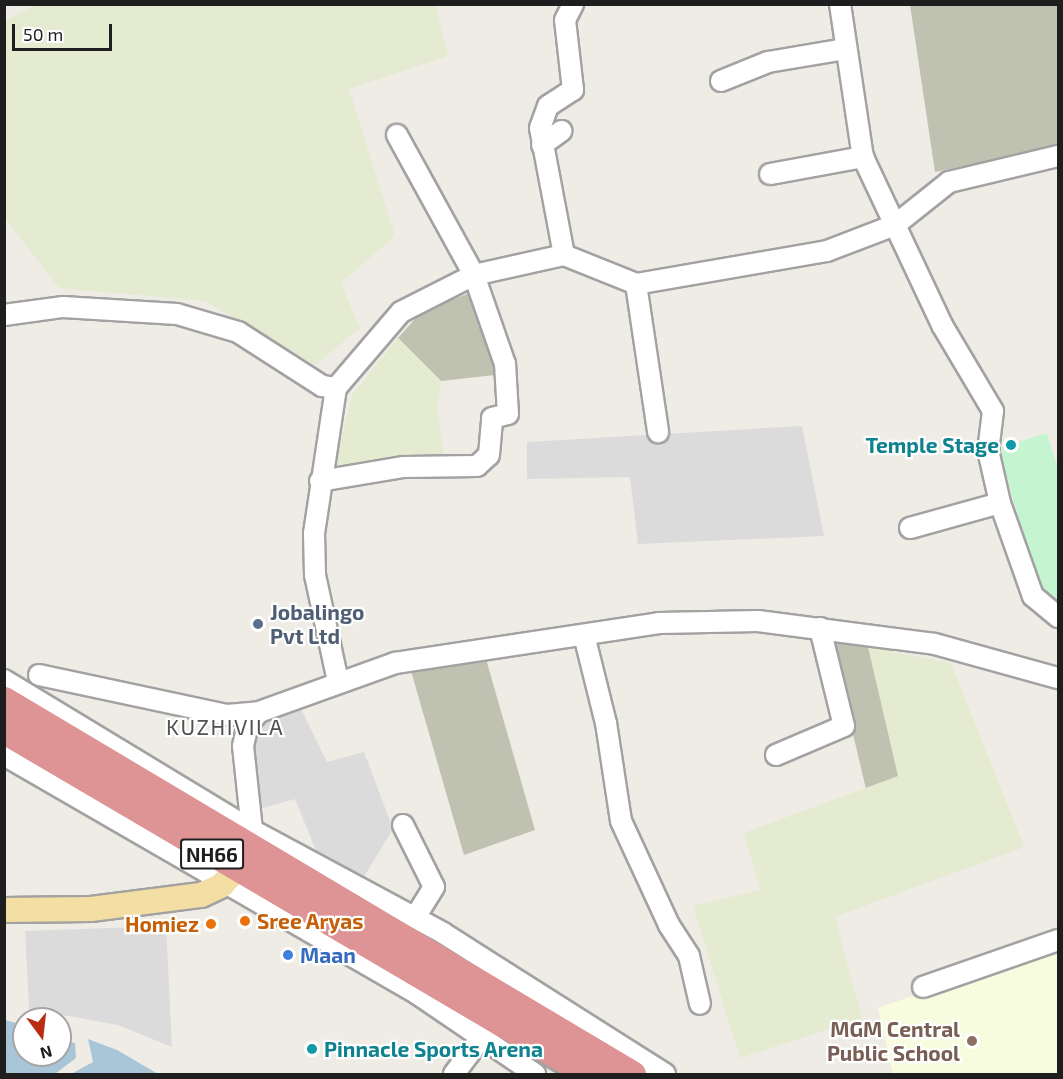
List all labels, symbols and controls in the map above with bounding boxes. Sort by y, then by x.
scale bar [15,12,116,50]
text: 50 m [23,23,63,45]
place label: Temple Stage [865,432,999,458]
marker: Temple Stage [1004,438,1018,452]
place label: Jobalingo Pvt Ltd [270,599,364,649]
marker: Jobalingo Pvt Ltd [251,617,265,631]
district label: KUZHIVILA [166,714,284,740]
road number: NH66 [179,837,245,871]
place label: Sree Aryas [257,908,364,934]
place label: Homiez [125,911,199,937]
marker: Sree Aryas [238,914,252,928]
marker: Homiez [204,917,218,931]
place label: Maan [300,942,356,968]
marker: Maan [281,948,295,962]
north arrow [12,1007,72,1067]
place label: MGM Central Public School [827,1016,960,1066]
marker: MGM Central Public School [965,1034,979,1048]
place label: Pinnacle Sports Arena [324,1036,543,1062]
text: N [38,1042,54,1064]
marker: Pinnacle Sports Arena [305,1042,319,1056]

